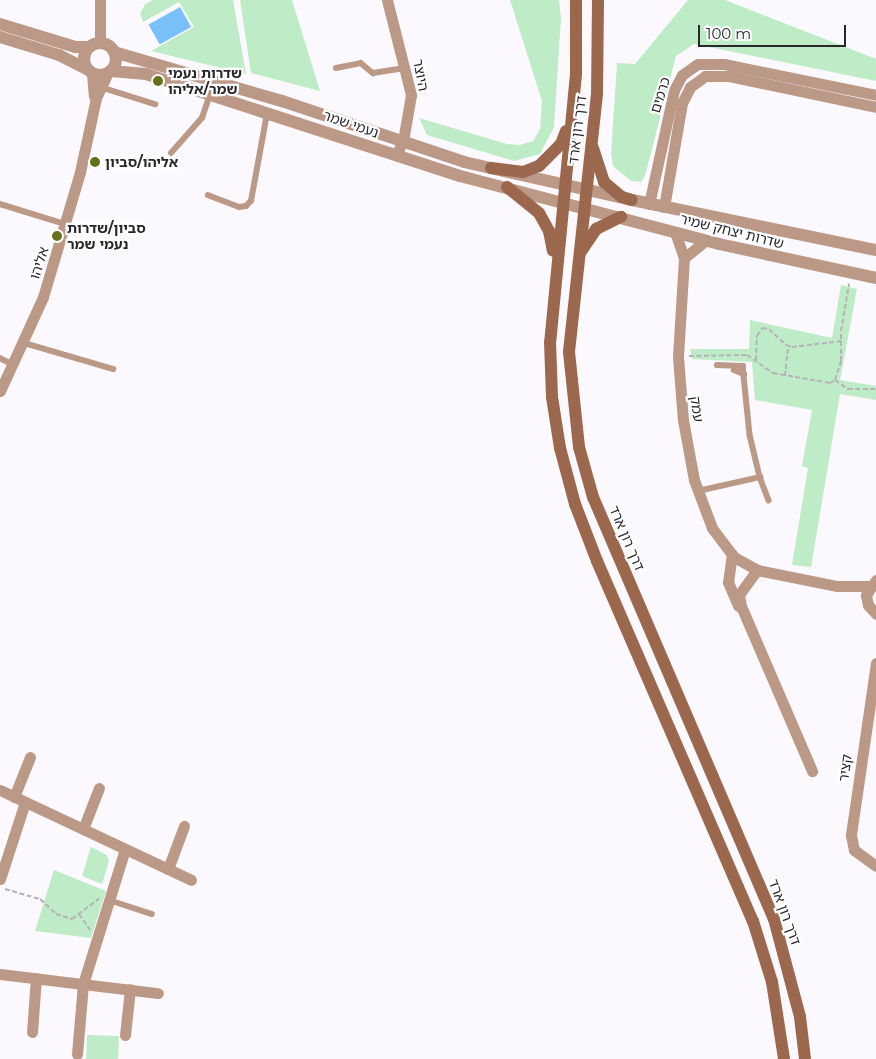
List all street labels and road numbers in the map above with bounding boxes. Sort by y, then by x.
street label: היוצר [410,58,432,92]
street label: כרמים [647,75,673,115]
street label: דרך רון ארד [564,95,590,165]
street label: נעמי שמר [321,107,381,141]
street label: שדרות יצחק שמיר [678,210,786,252]
street label: אליהו [26,245,52,281]
street label: עמק [687,395,707,423]
street label: דרך רון ארד [606,503,648,573]
street label: קציר [835,753,855,783]
street label: דרך רון ארד [765,877,805,947]

